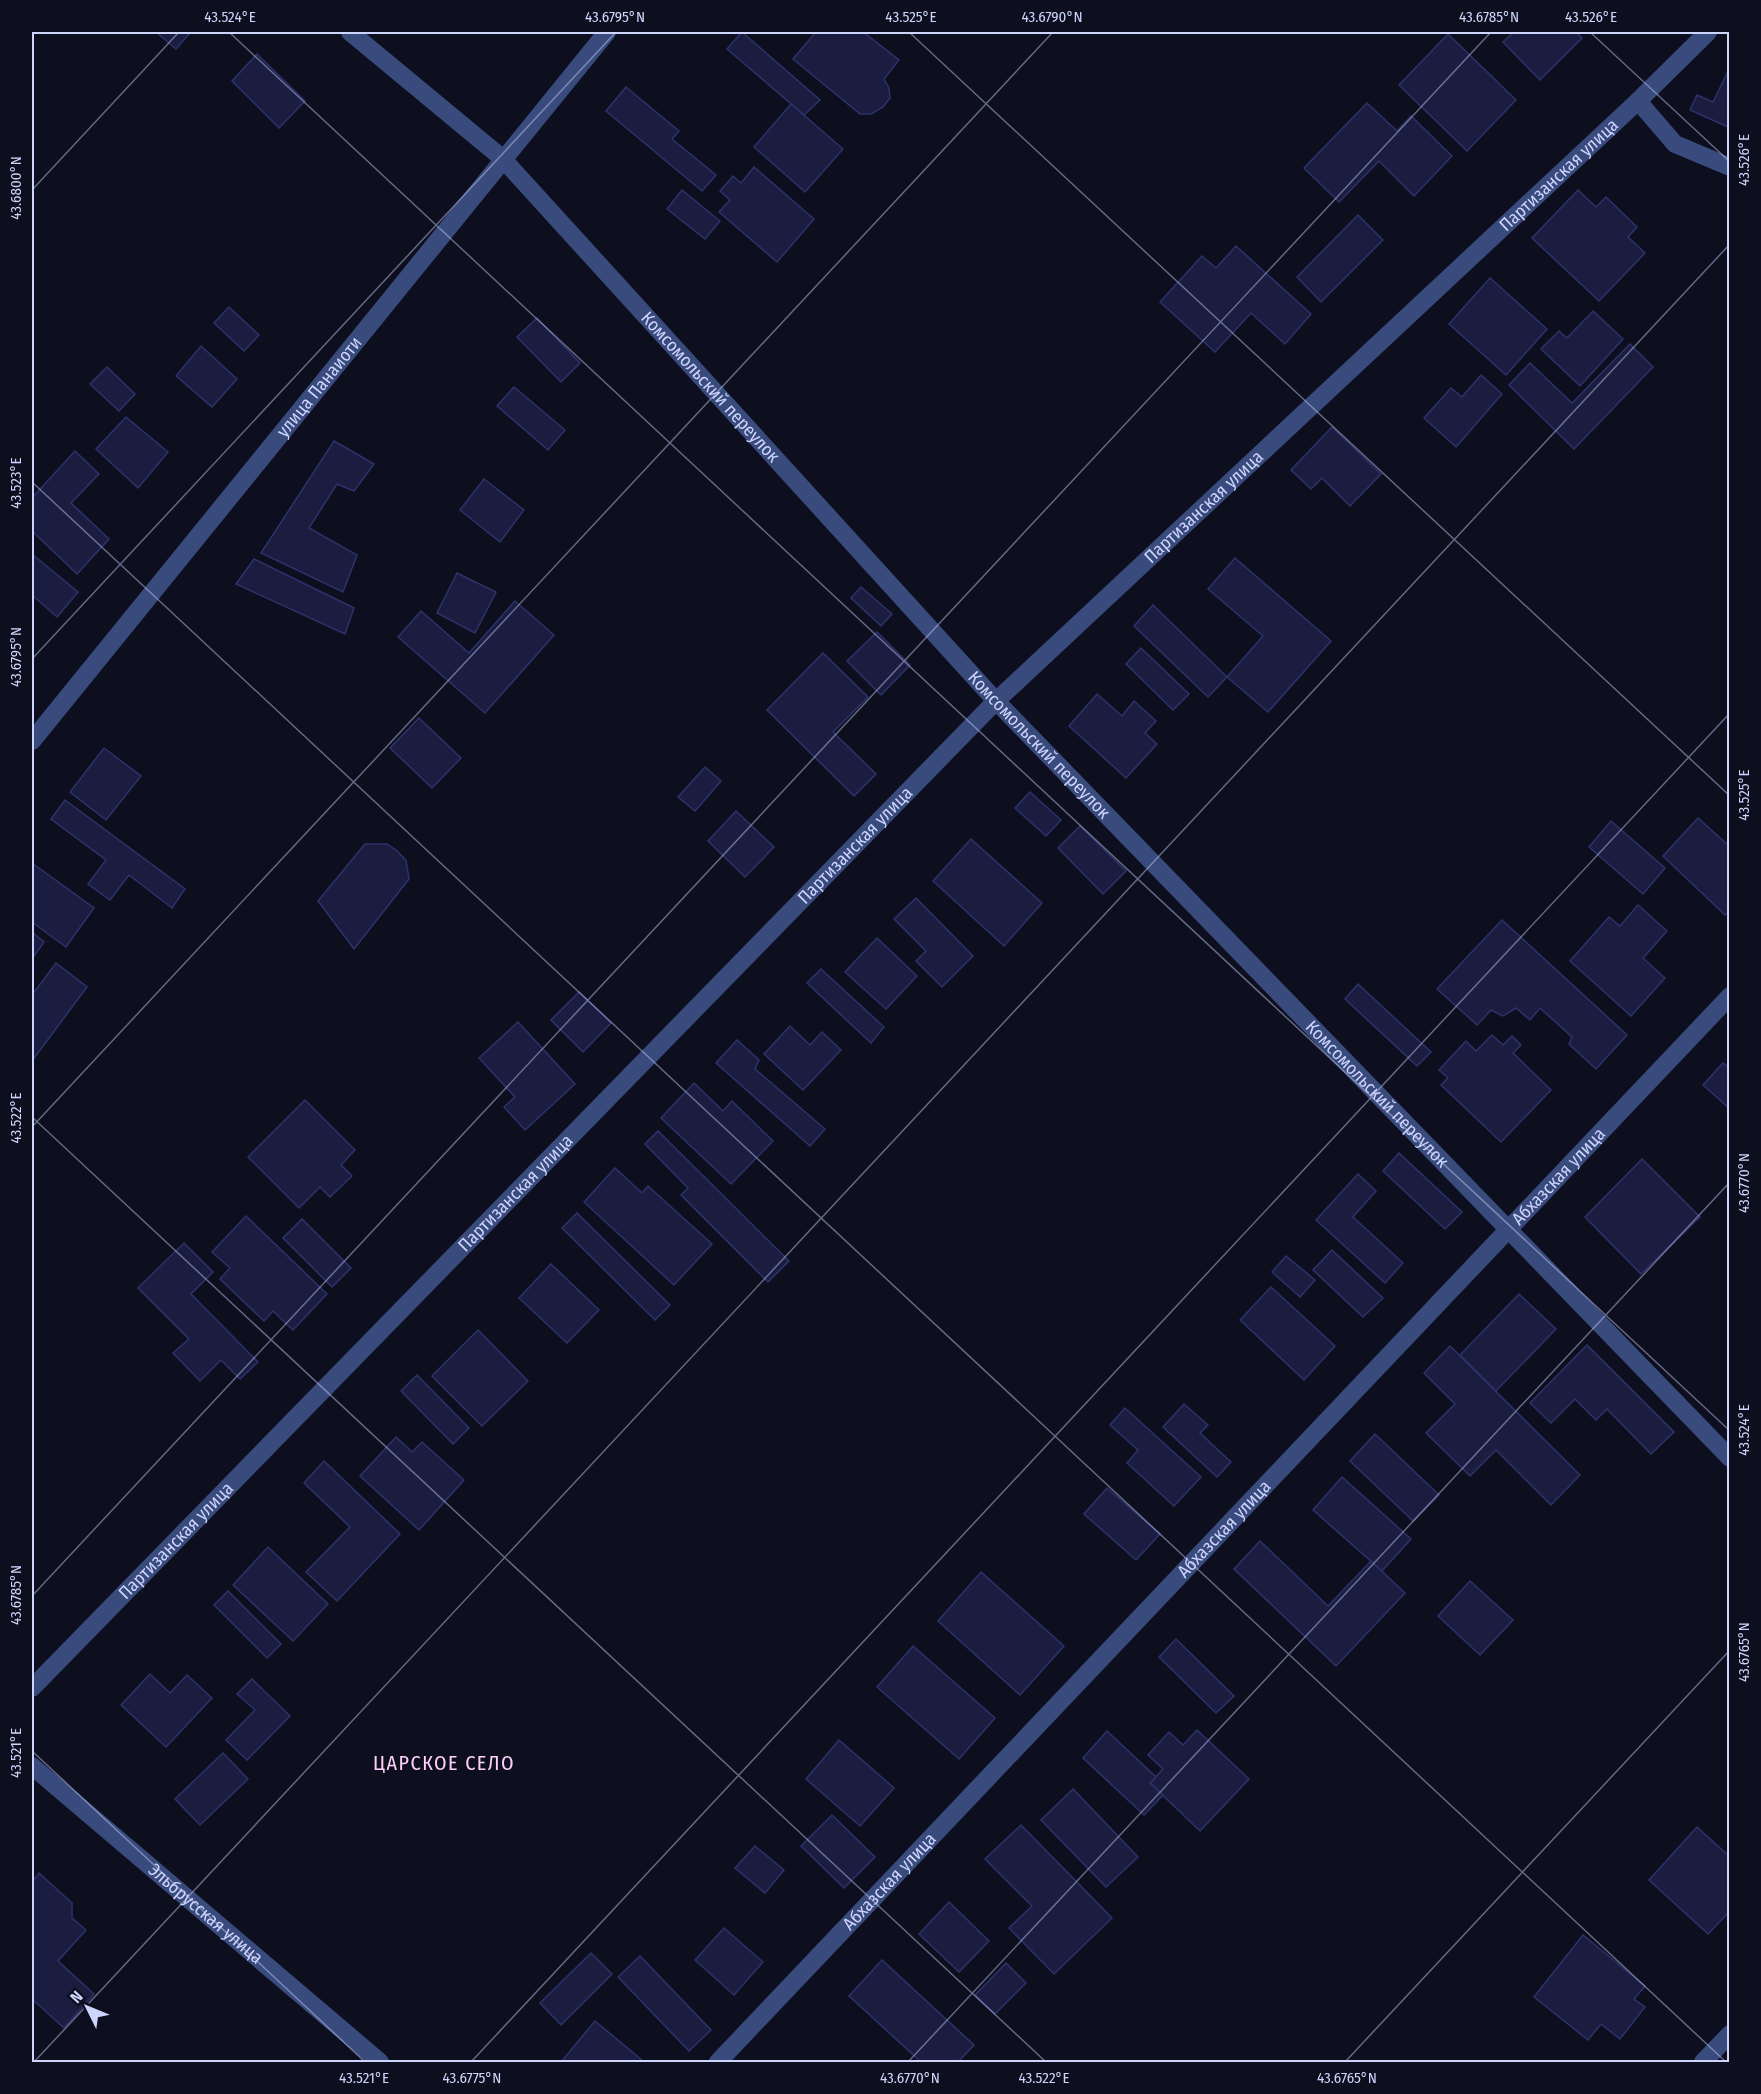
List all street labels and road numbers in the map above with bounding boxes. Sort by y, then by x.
street label: Партизанская улица [1495,114,1623,236]
street label: Комсомольский переулок [636,307,785,467]
street label: улица Панаиоти [272,332,367,442]
street label: Партизанская улица [1140,446,1268,568]
street label: Комсомольский переулок [963,667,1115,824]
street label: Партизанская улица [793,782,917,908]
street label: Комсомольский переулок [1301,1016,1454,1173]
street label: Абхазская улица [1507,1123,1610,1230]
street label: Партизанская улица [453,1130,578,1256]
street label: Абхазская улица [1173,1476,1276,1582]
street label: Партизанская улица [114,1477,238,1604]
street label: Абхазская улица [838,1828,941,1935]
street label: Эльбрусская улица [144,1859,268,1969]

